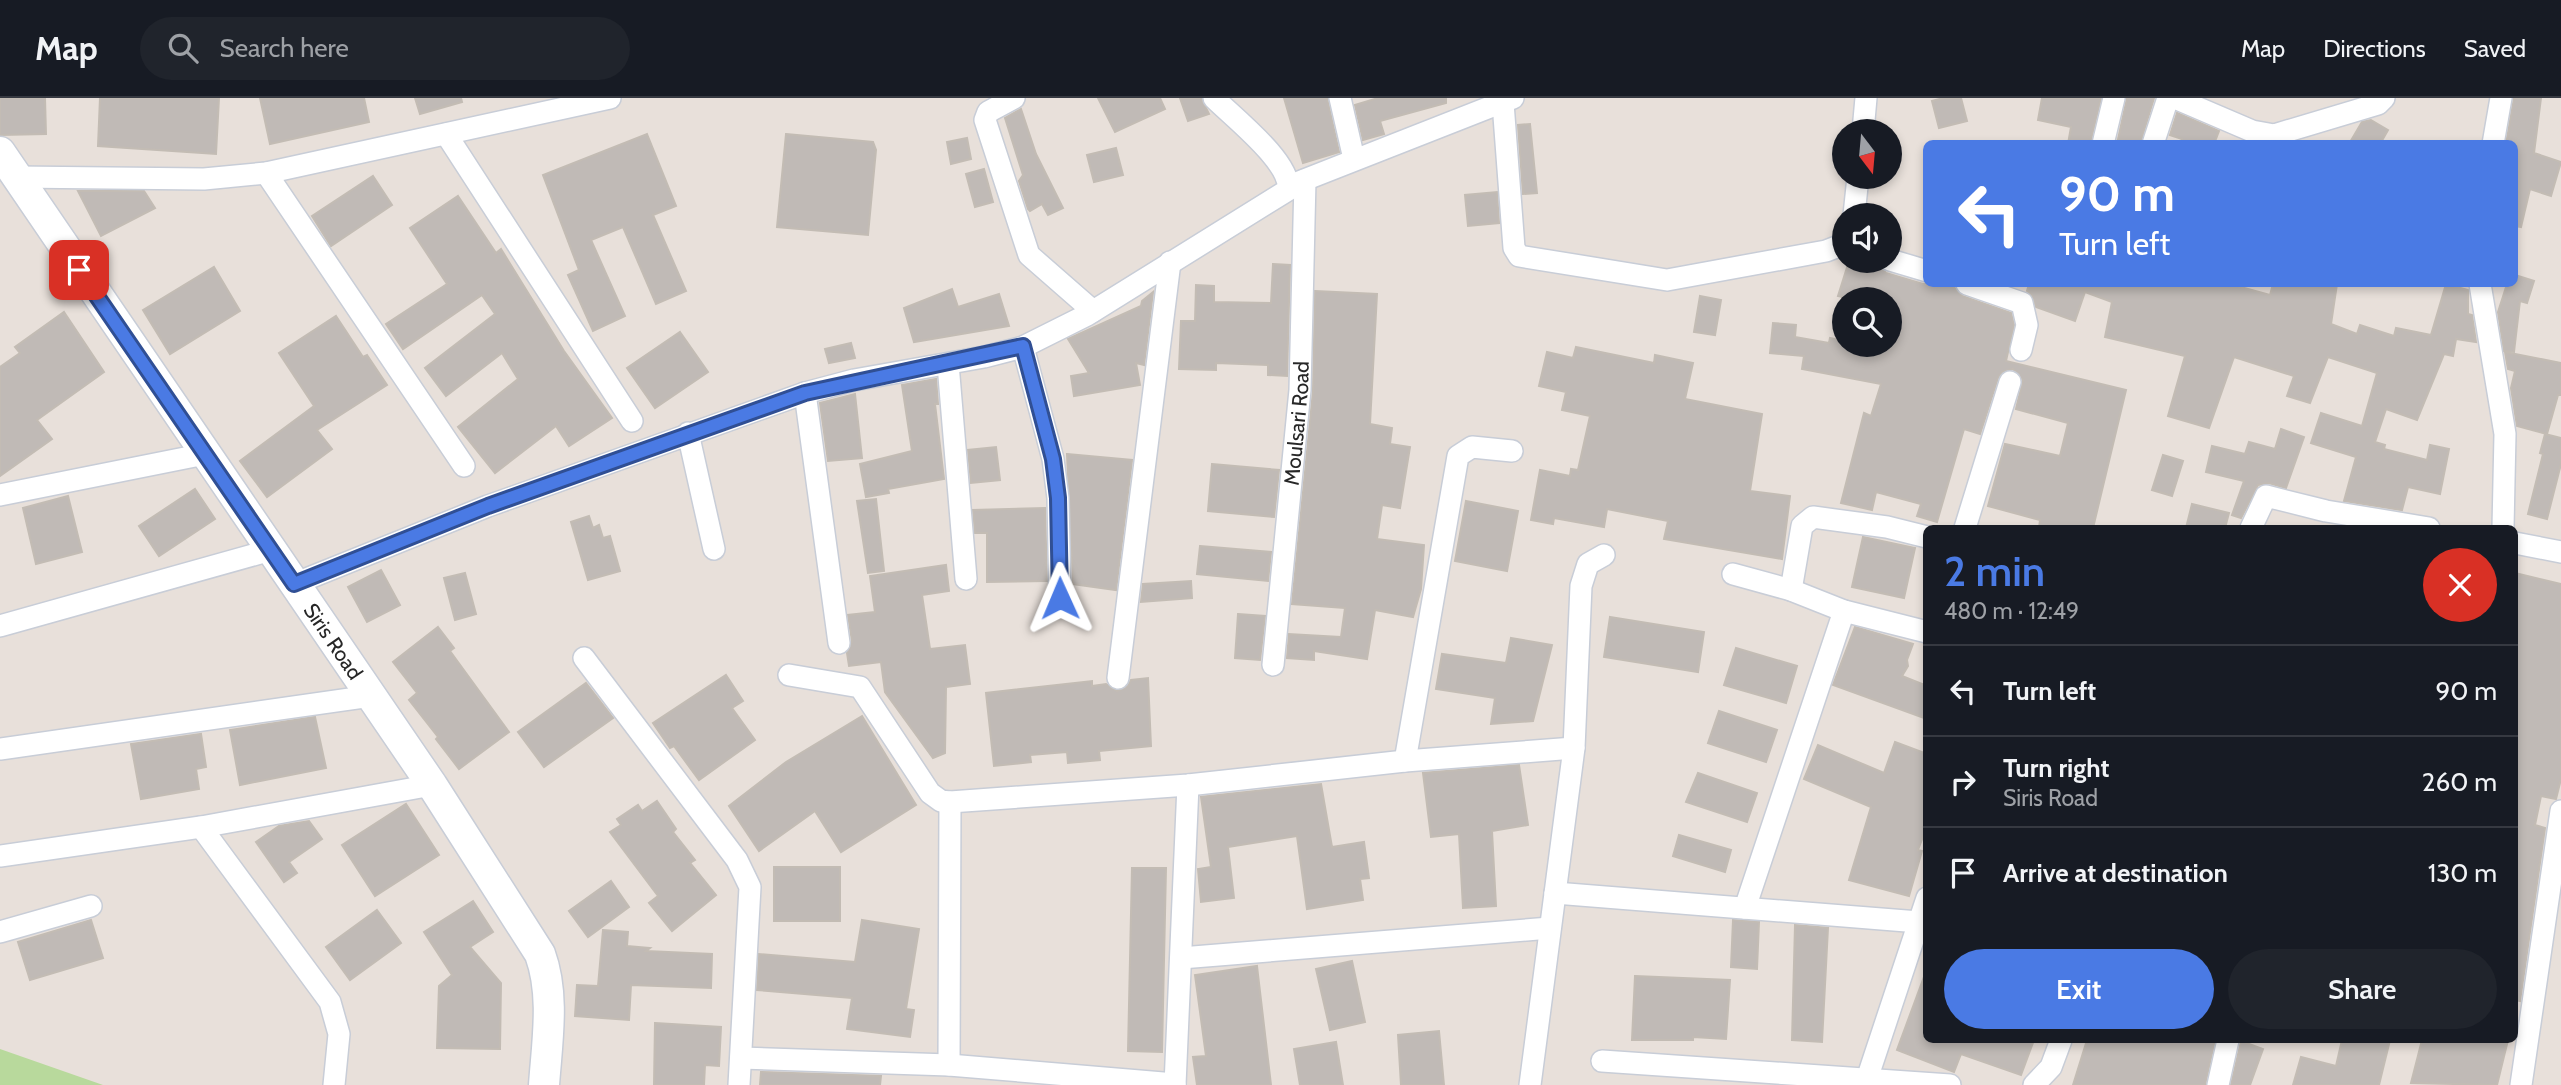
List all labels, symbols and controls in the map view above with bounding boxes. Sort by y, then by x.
search box [140,17,630,80]
text: Map [35,28,98,68]
icon: search [164,29,202,67]
text: Search here [220,32,349,64]
text: Map [2241,34,2285,63]
text: Directions [2323,34,2426,63]
text: Saved [2464,34,2526,63]
north arrow [1832,119,1902,189]
map controls [1832,119,1902,357]
text: 90 m [2059,164,2175,223]
icon: left [1944,168,2035,259]
button: sound [1832,203,1902,273]
text: Turn left [2059,224,2170,263]
pin [49,240,109,300]
icon: arrive [60,251,98,289]
button: search [1832,287,1902,357]
street label: Moulsari Road [1278,361,1313,486]
text: 2 min [1944,545,2045,597]
button: close [2423,548,2497,622]
position arrow [1023,561,1097,635]
text: 480 m · 12:49 [1944,597,2079,625]
street label: Siris Road [299,598,368,684]
icon: left [1944,672,1982,710]
text: Turn left [2003,675,2096,707]
text: 90 m [2435,675,2497,707]
text: Turn right [2003,752,2109,784]
icon: right [1944,763,1982,801]
text: 260 m [2422,766,2497,798]
text: Siris Road [2003,784,2098,812]
icon: arrive [1944,854,1982,892]
text: Arrive at destination [2003,857,2228,889]
text: 130 m [2428,857,2497,889]
button: Exit [1944,949,2214,1029]
button: Share [2228,949,2497,1029]

